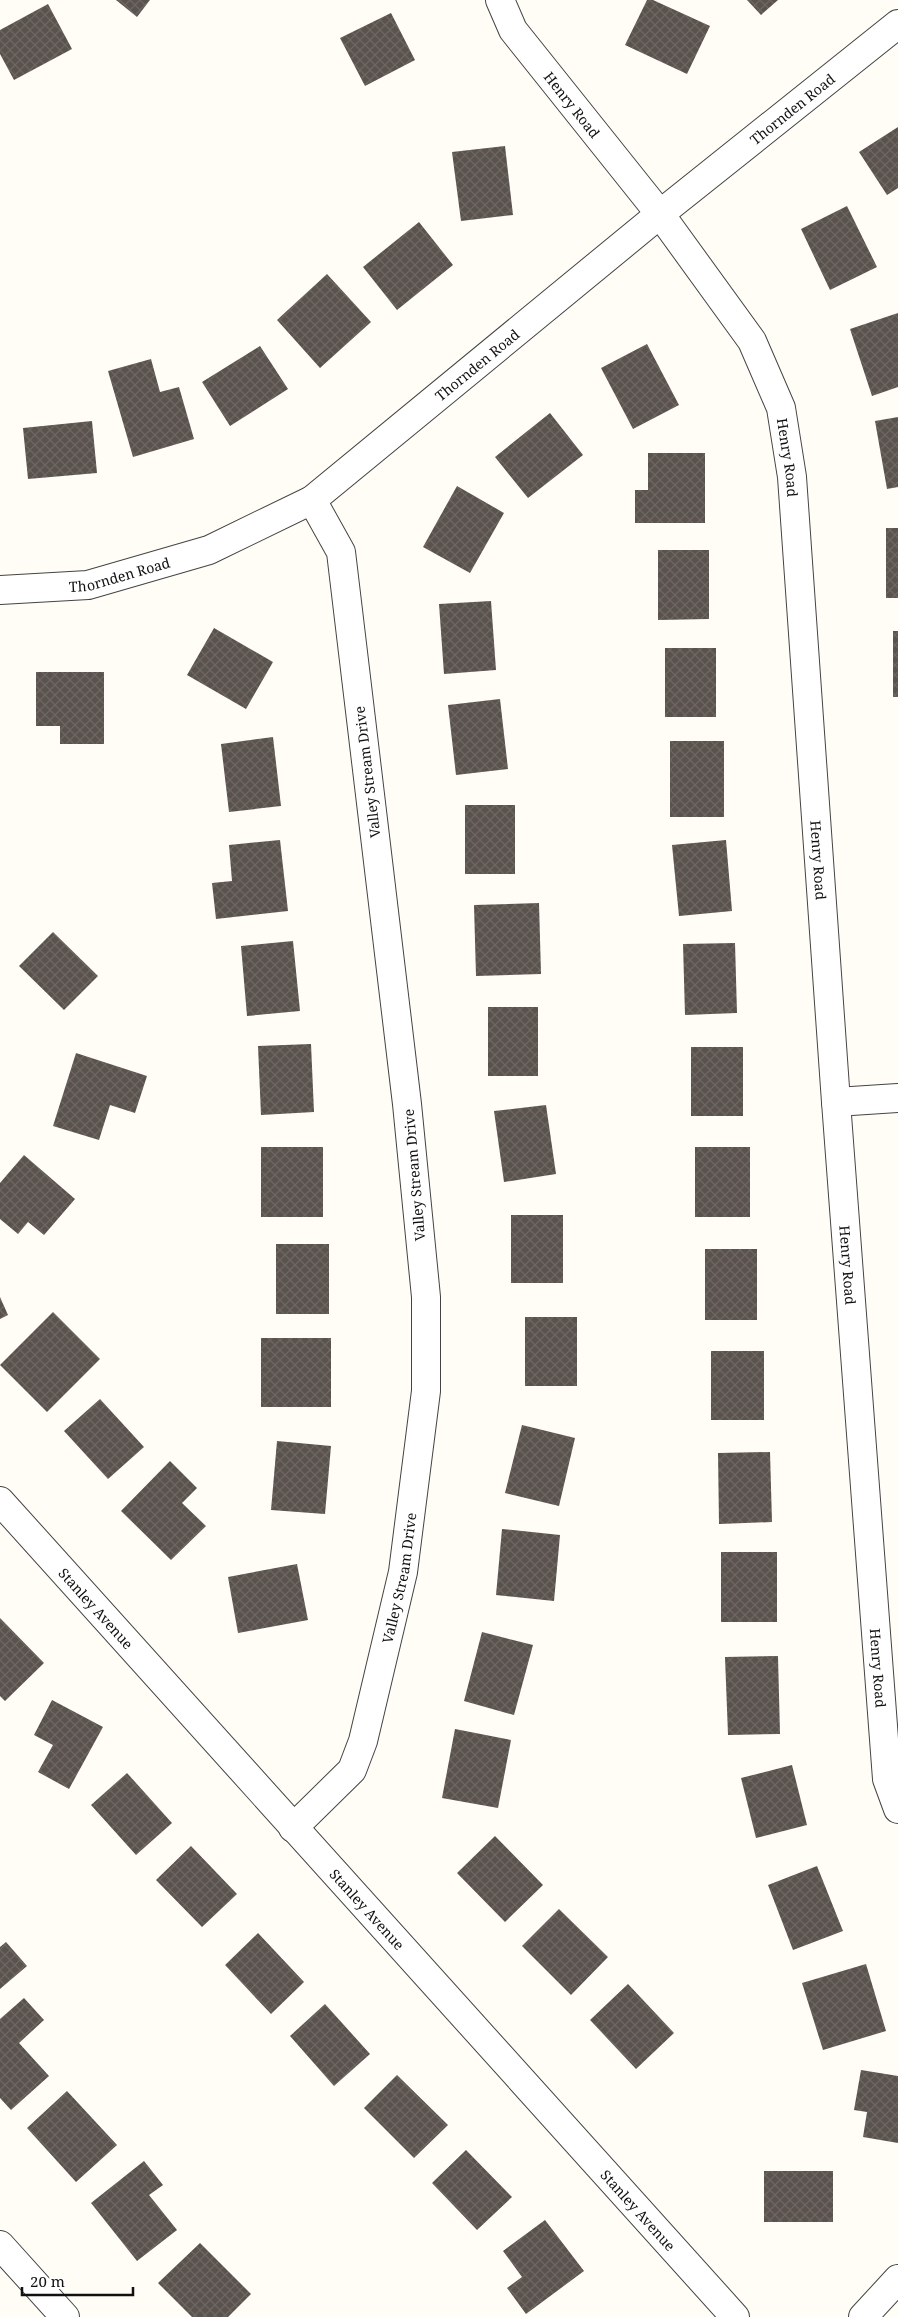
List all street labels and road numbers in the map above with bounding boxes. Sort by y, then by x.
street label: Henry Road [540,67,605,142]
street label: Thornden Road [746,69,839,148]
street label: Thornden Road [431,324,523,405]
street label: Henry Road [773,417,803,498]
street label: Thornden Road [68,552,172,596]
street label: Valley Stream Drive [349,705,385,839]
street label: Henry Road [807,820,831,901]
street label: Valley Stream Drive [399,1108,429,1242]
street label: Henry Road [836,1225,861,1306]
street label: Valley Stream Drive [377,1511,420,1645]
street label: Stanley Avenue [55,1563,138,1653]
street label: Henry Road [866,1628,891,1709]
street label: Stanley Avenue [326,1864,409,1954]
street label: Stanley Avenue [597,2165,680,2254]

